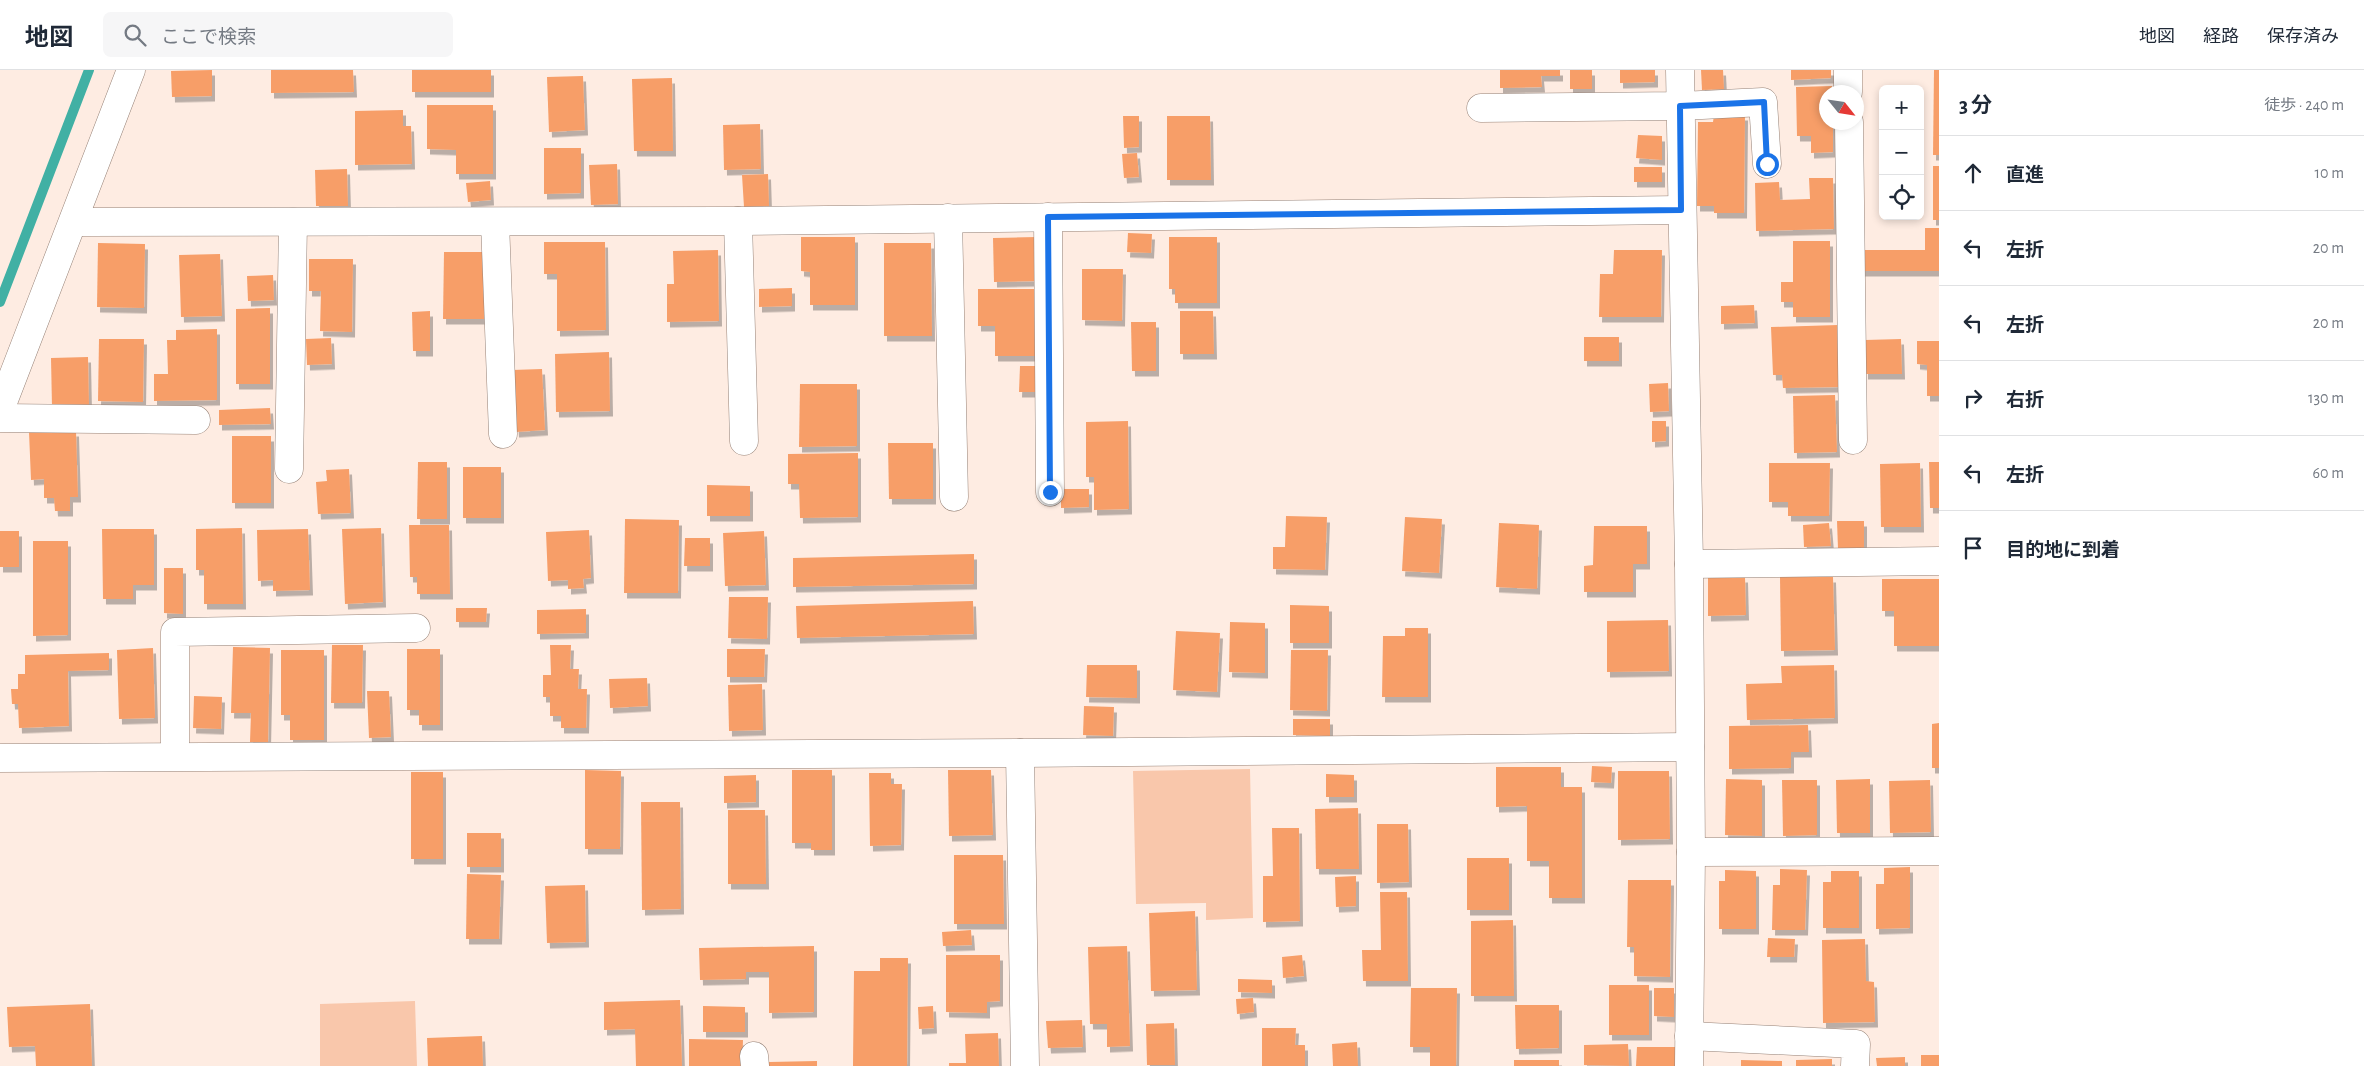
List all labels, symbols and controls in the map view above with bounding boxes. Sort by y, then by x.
search box [103,12,453,57]
icon: search [121,21,149,49]
text: 地図 [25,26,73,50]
text: ここで検索 [161,28,256,47]
text: 地図 [2139,28,2175,46]
text: 経路 [2203,28,2239,46]
text: 保存済み [2267,28,2339,46]
north arrow [1819,85,1864,130]
map controls [1879,85,1924,220]
button: + [1879,85,1924,130]
text: 3 分 [1959,95,1992,116]
text: 徒歩 · 240 m [2264,97,2344,113]
button: − [1879,130,1924,175]
route start [1756,153,1779,176]
icon: ahead [1959,159,1987,187]
text: 10 m [2315,165,2344,181]
text: 直進 [2006,166,2044,185]
button: locate [1879,175,1924,220]
icon: left [1959,234,1987,262]
text: 20 m [2313,240,2344,256]
text: 左折 [2006,241,2044,260]
icon: left [1959,309,1987,337]
text: 20 m [2313,315,2344,331]
text: 左折 [2006,316,2044,335]
icon: right [1959,384,1987,412]
text: 130 m [2308,390,2344,406]
text: 右折 [2006,391,2044,410]
icon: left [1959,459,1987,487]
text: 60 m [2313,465,2344,481]
text: 左折 [2006,466,2044,485]
route end [1039,481,1062,504]
icon: arrive [1959,534,1987,562]
text: 目的地に到着 [2006,541,2120,560]

